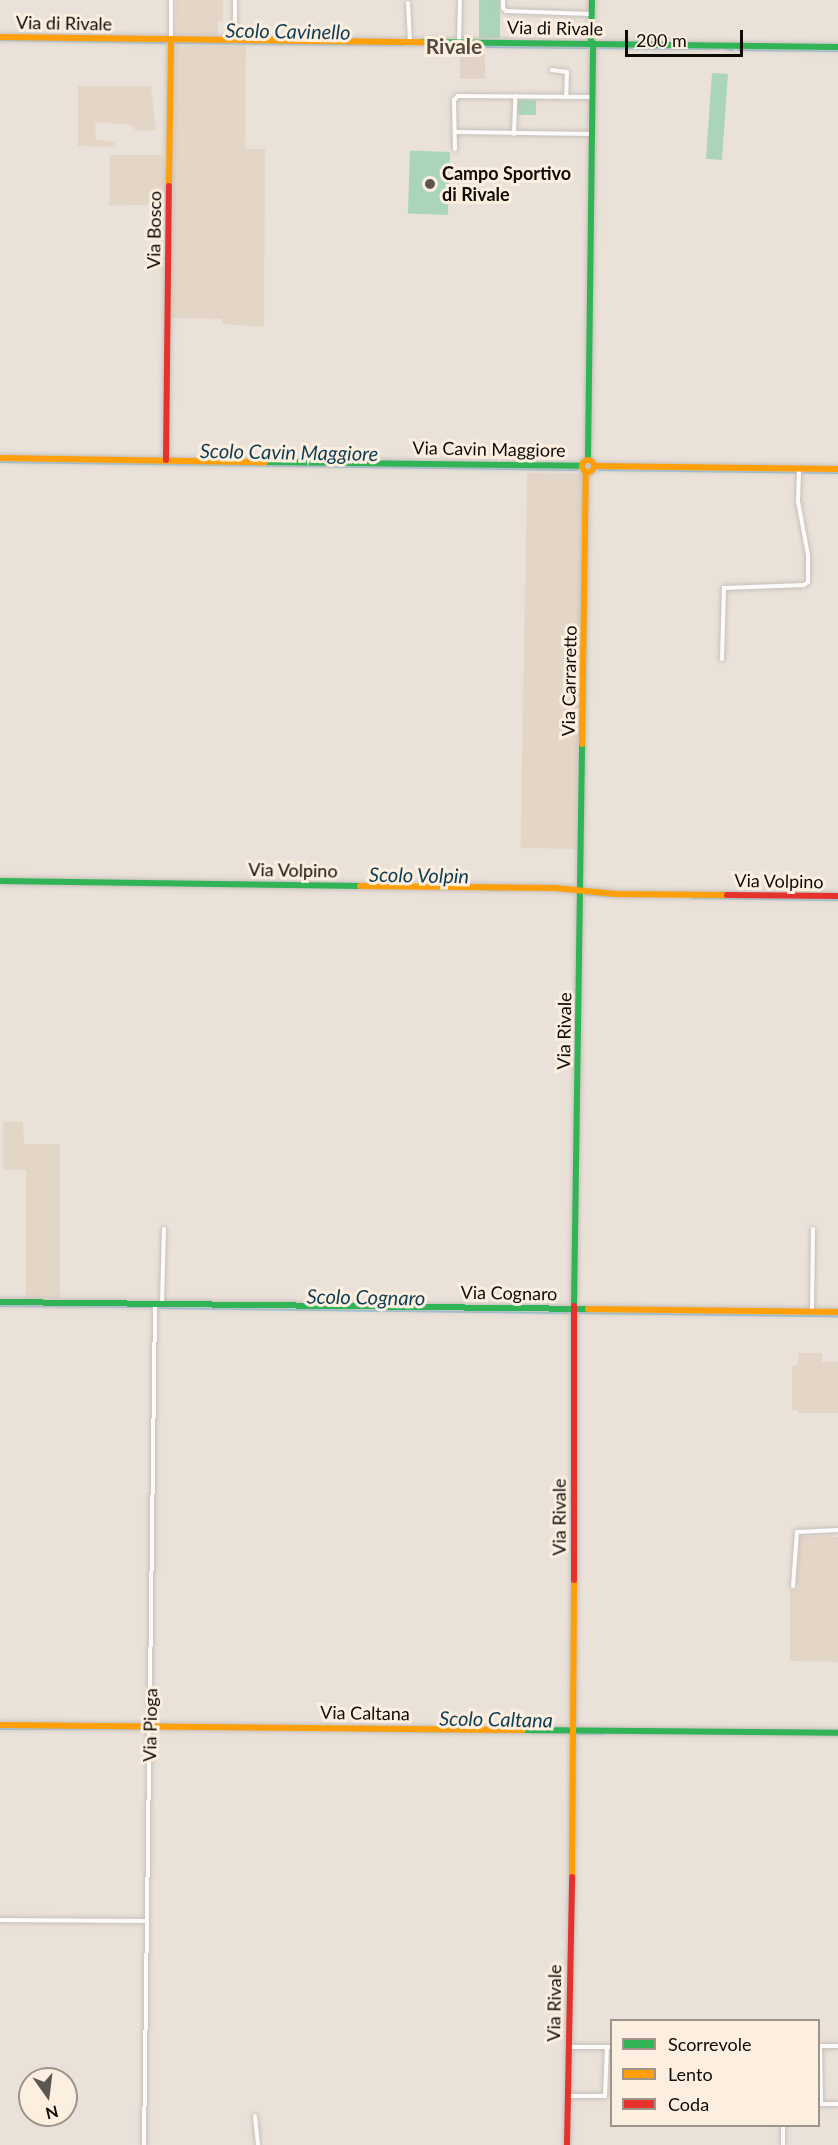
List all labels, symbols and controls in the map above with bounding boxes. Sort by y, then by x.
street label: Via di Rivale [16,11,112,35]
street label: Via di Rivale [507,16,603,40]
water label: Scolo Cavinello [225,18,351,44]
scale bar [628,18,746,56]
text: 200 m [636,29,687,51]
district label: Rivale [426,33,482,59]
place label: Campo Sportivo di Rivale [442,163,571,206]
marker: Campo Sportivo di Rivale [423,177,437,191]
street label: Via Bosco [143,191,165,269]
street label: Via Cavin Maggiore [412,437,566,461]
water label: Scolo Cavin Maggiore [200,438,378,466]
street label: Via Carraretto [557,625,581,737]
street label: Via Volpino [248,858,338,882]
water label: Scolo Volpin [368,862,470,888]
street label: Via Volpino [734,869,824,893]
street label: Via Rivale [553,992,575,1070]
street label: Via Cognaro [460,1281,558,1305]
water label: Scolo Cognaro [306,1284,426,1310]
street label: Via Rivale [548,1478,570,1556]
street label: Via Pioga [139,1688,161,1762]
street label: Via Caltana [320,1701,410,1725]
water label: Scolo Caltana [439,1706,553,1732]
street label: Via Rivale [543,1964,565,2042]
legend [610,2019,820,2127]
text: Scorrevole [668,2033,751,2055]
text: Lento [668,2063,713,2085]
north arrow [18,2067,78,2127]
text: Coda [668,2093,709,2115]
text: N [44,2102,60,2124]

